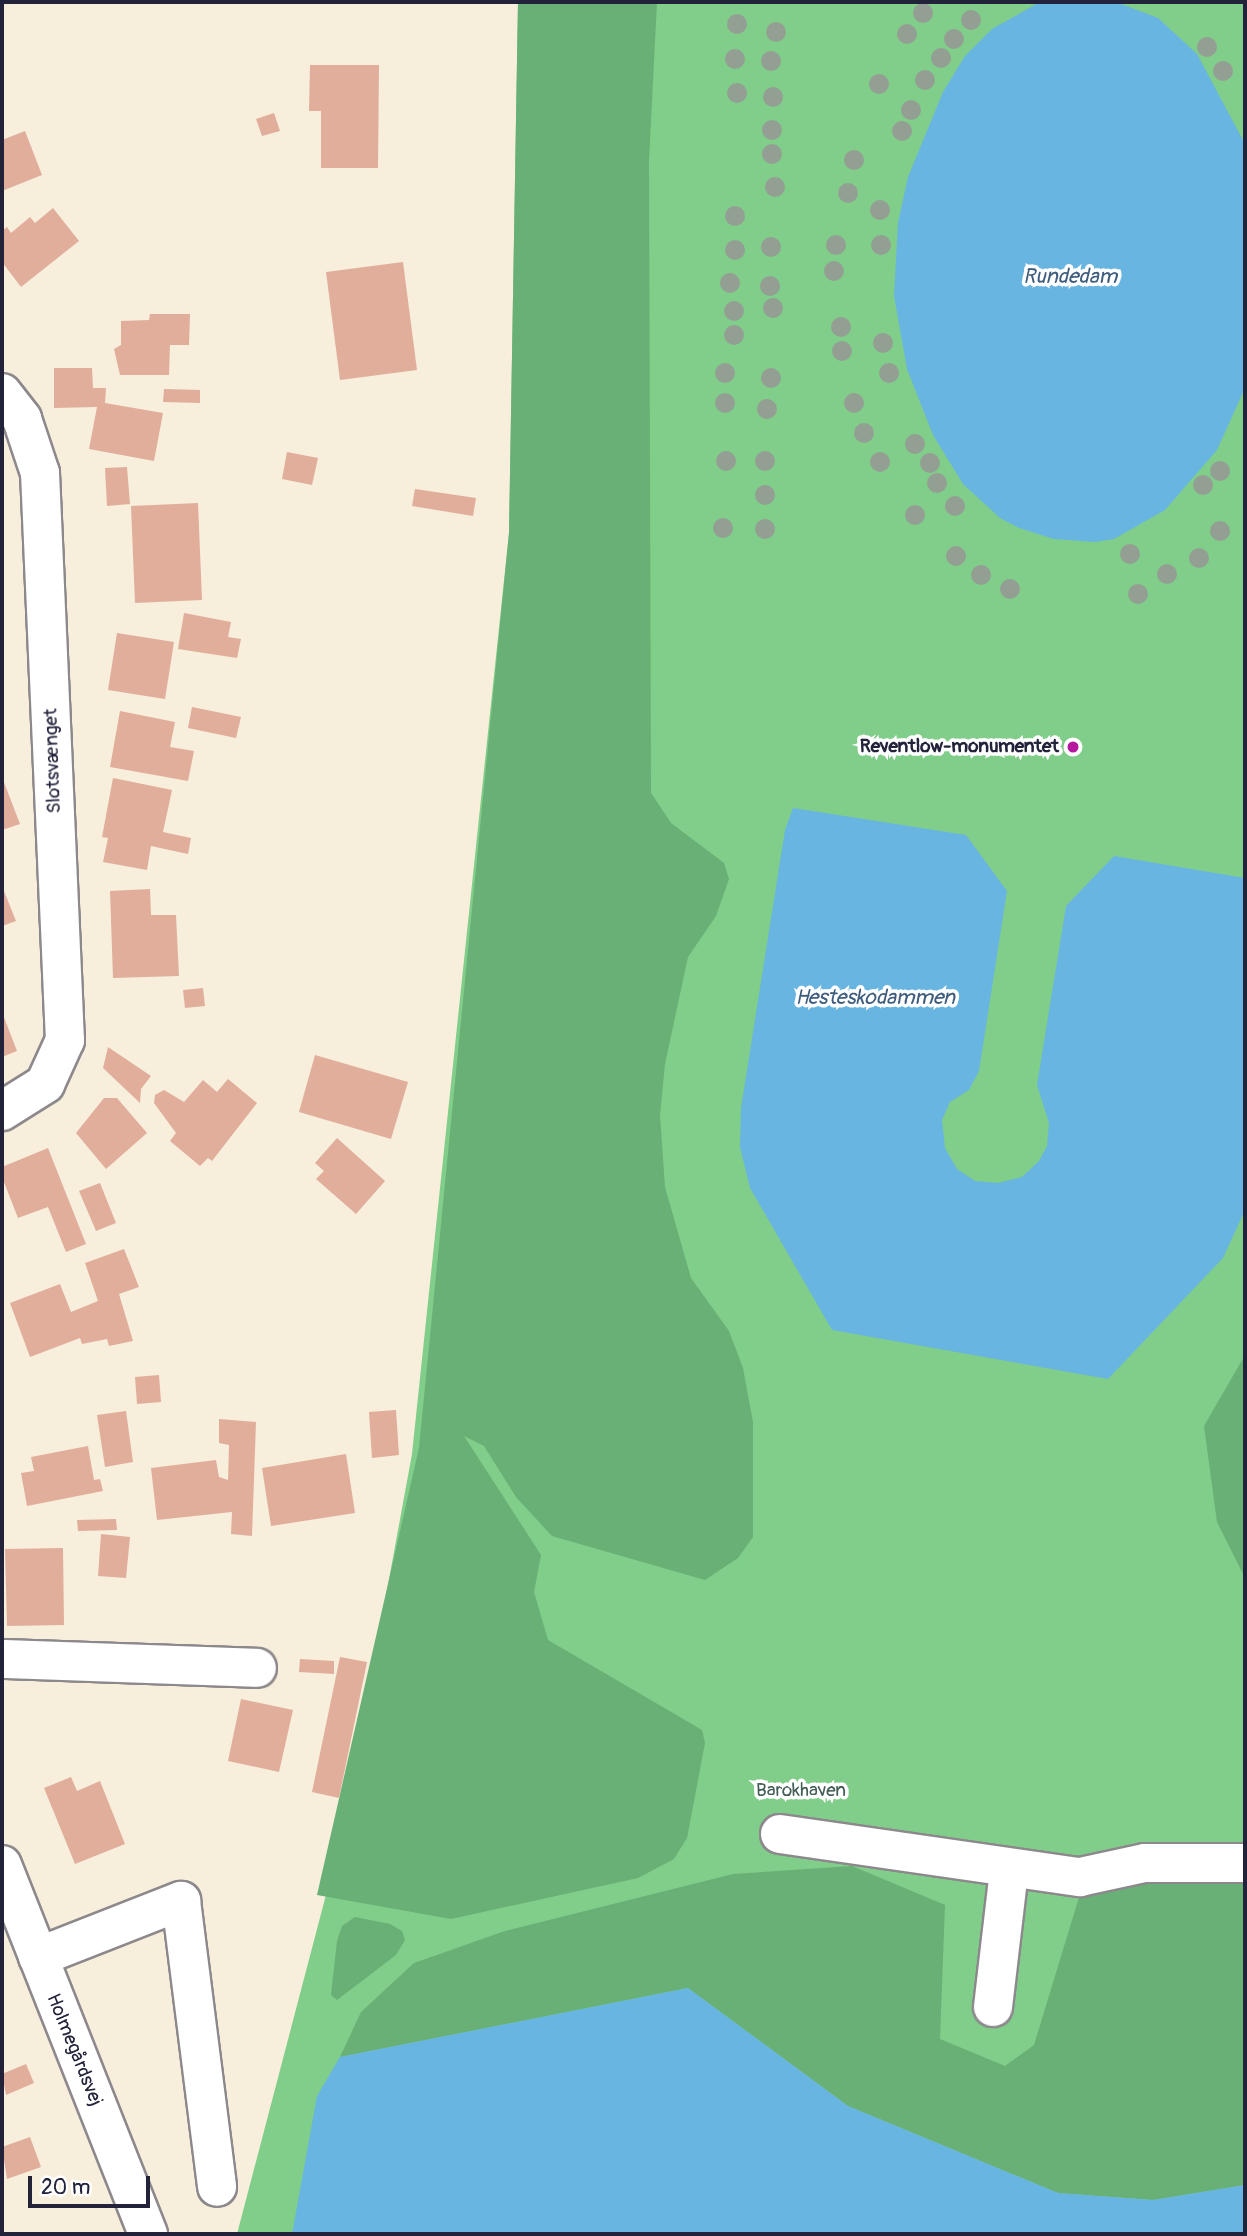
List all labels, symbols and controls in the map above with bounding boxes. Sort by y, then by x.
water label: Rundedam [1023,264,1117,290]
street label: Slotsvænget [40,708,66,814]
place label: Reventlow-monumentet [860,736,1059,758]
marker: Reventlow-monumentet [1065,739,1081,755]
water label: Hesteskodammen [795,985,955,1011]
park label: Barokhaven [756,1780,846,1802]
street label: Holmegårdsvej [41,1991,107,2109]
scale bar [32,2162,154,2206]
text: 20 m [41,2174,90,2201]

